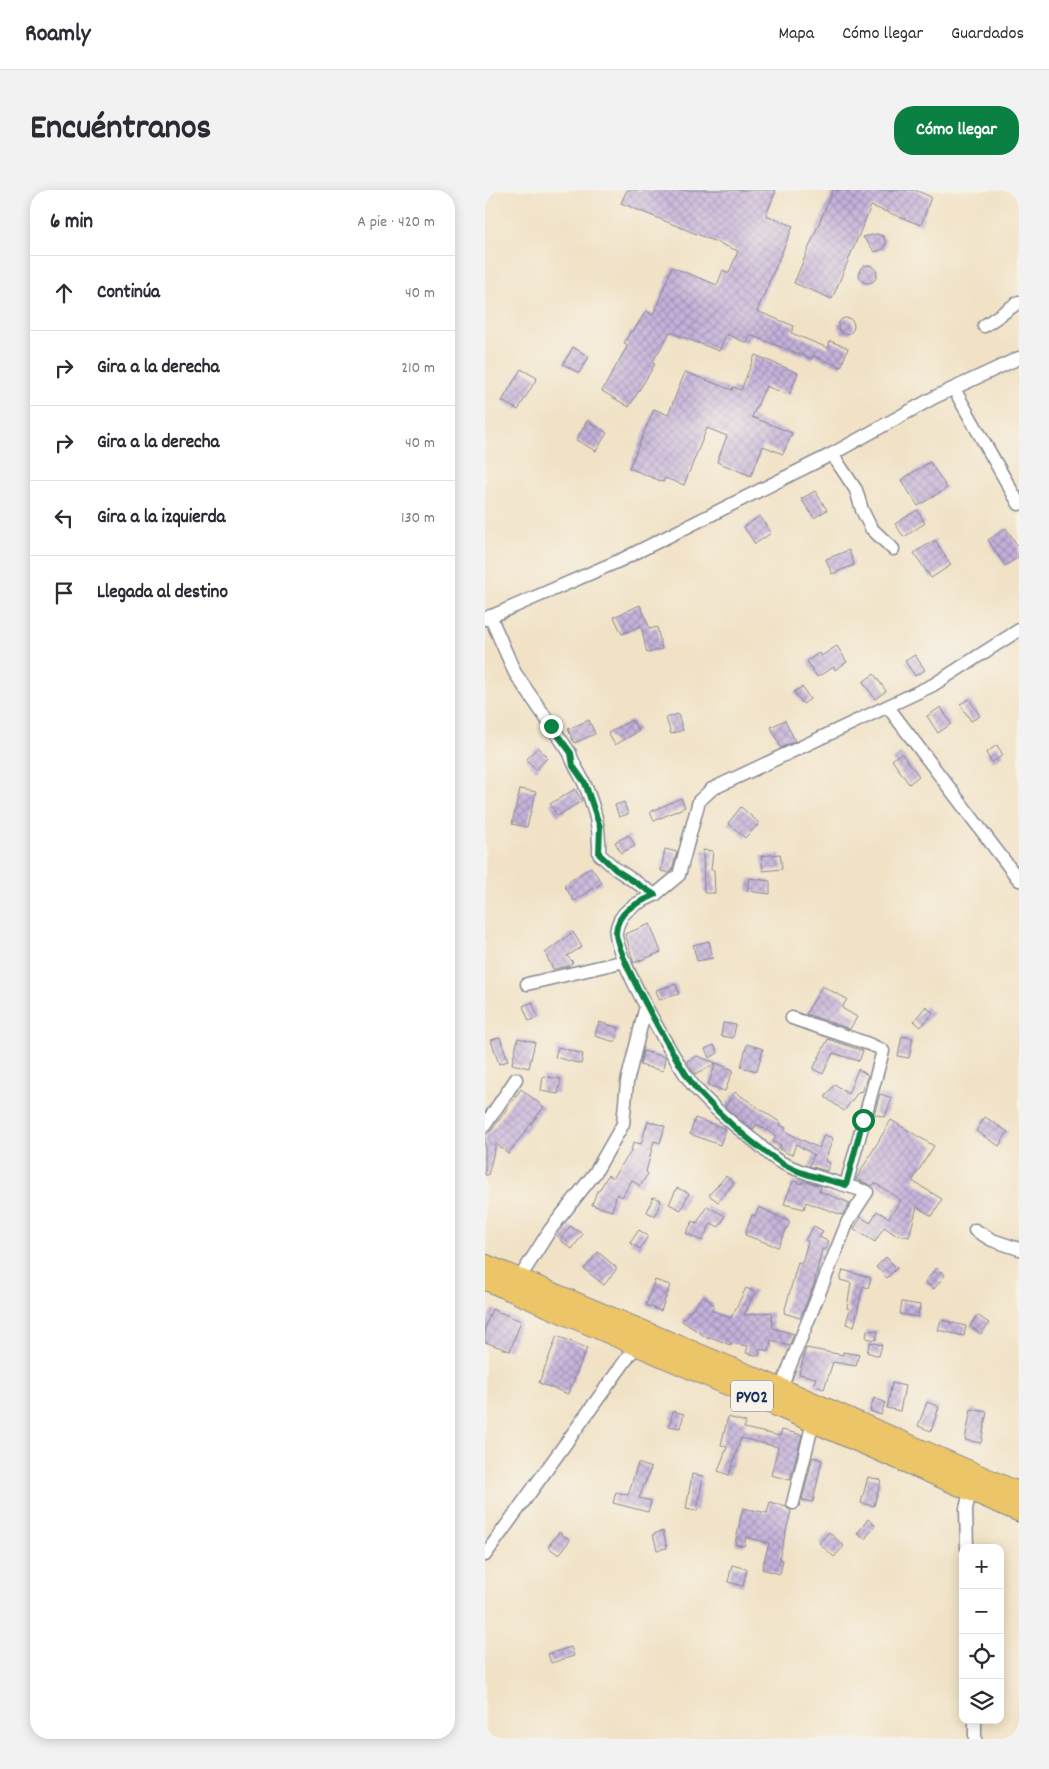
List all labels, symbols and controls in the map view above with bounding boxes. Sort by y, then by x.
text: Roamly [25,18,91,52]
text: Mapa [778,22,814,47]
text: Cómo llegar [842,22,923,47]
text: Guardados [951,22,1024,47]
text: Encuéntranos [30,105,211,155]
button: Cómo llegar [894,106,1019,155]
text: 6 min [50,208,93,238]
text: A pie · 420 m [357,211,435,234]
icon: ahead [50,279,78,307]
text: Continúa [97,280,160,307]
text: 40 m [405,282,435,305]
icon: right [50,354,78,382]
text: Gira a la derecha [97,355,219,382]
text: 210 m [401,357,435,380]
icon: right [50,429,78,457]
text: Gira a la derecha [97,430,219,457]
text: 40 m [405,432,435,455]
icon: left [50,504,78,532]
text: Gira a la izquierda [97,505,225,532]
text: 130 m [401,507,435,530]
icon: arrive [50,579,78,607]
text: Llegada al destino [97,580,228,607]
route end [540,715,563,738]
route start [852,1109,875,1132]
road number: PY02 [731,1380,773,1412]
map controls [959,1544,1004,1724]
button: + [959,1544,1004,1589]
button: − [959,1589,1004,1634]
button: locate [959,1634,1004,1679]
button: layers [959,1679,1004,1724]

